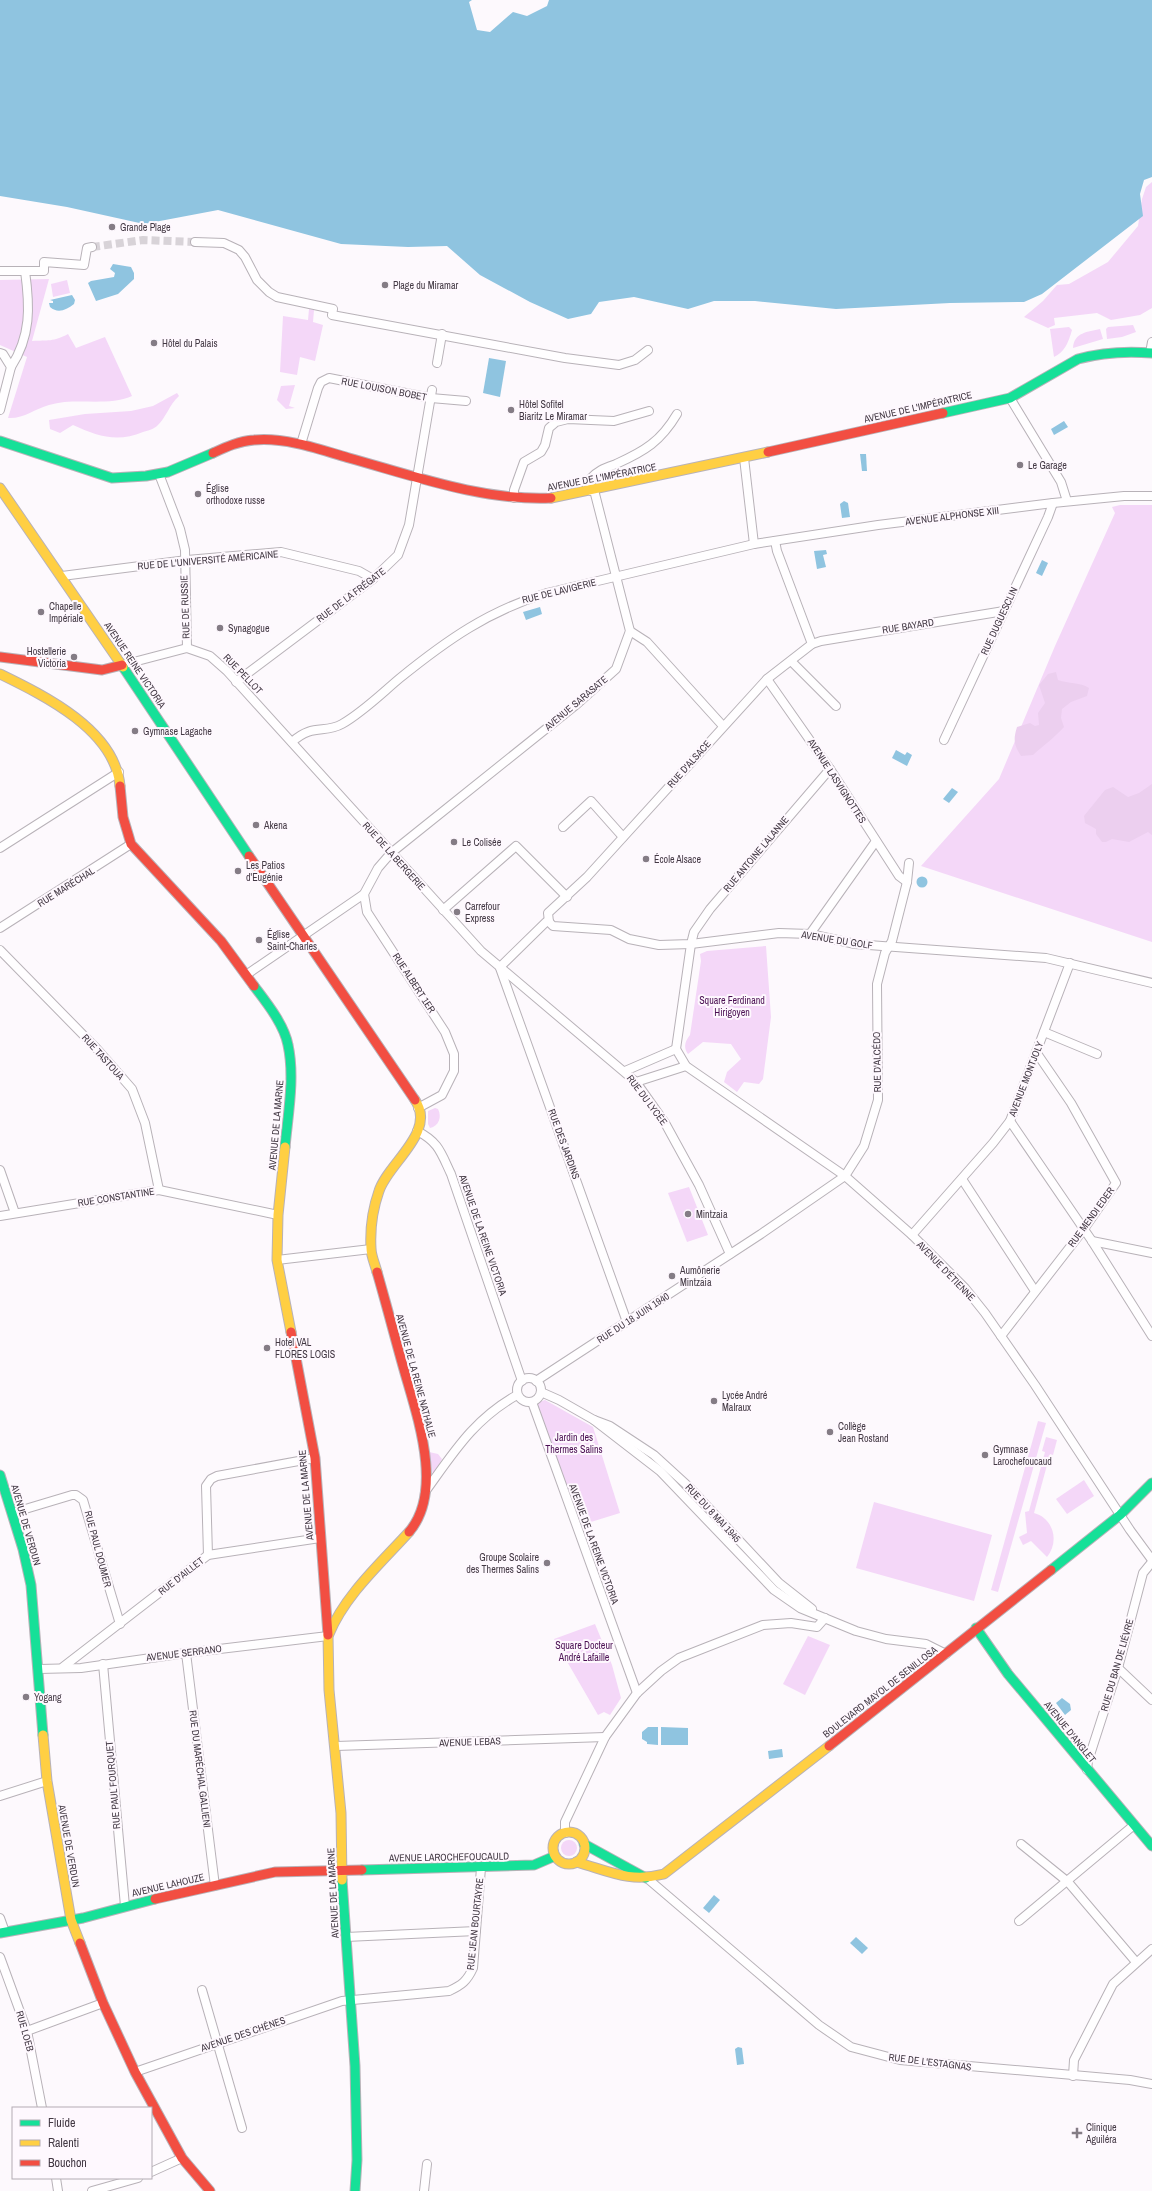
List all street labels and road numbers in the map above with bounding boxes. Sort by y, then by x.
street label: RUE LOUISON BOBET [340,374,428,404]
street label: AVENUE DE L'IMPÉRATRICE [862,388,973,426]
street label: AVENUE DE L'IMPÉRATRICE [545,460,658,494]
street label: AVENUE ALPHONSE XIII [903,504,1000,528]
street label: RUE DE L'UNIVERSITÉ AMÉRICAINE [137,547,279,573]
street label: RUE DE LA FRÉGATE [314,565,388,625]
street label: RUE DE RUSSIE [177,575,193,639]
street label: RUE DE LAVIGERIE [521,576,597,606]
street label: RUE DUGUESCLIN [978,585,1020,657]
street label: RUE BAYARD [881,615,935,636]
street label: AVENUE REINE VICTORIA [101,619,169,711]
street label: RUE PELLOT [221,651,265,697]
street label: AVENUE SARASATE [541,673,610,734]
street label: AVENUE LASVIGNOTTES [804,735,870,826]
street label: RUE D'ALSACE [664,738,714,790]
street label: RUE ANTOINE LALANNE [720,813,792,895]
street label: RUE DE LA BERGERIE [360,819,428,893]
street label: RUE MARÉCHAL [35,864,97,910]
street label: AVENUE DU GOLF [800,928,874,952]
street label: RUE ALBERT 1ER [390,951,438,1016]
street label: RUE TASTOUA [79,1031,127,1083]
street label: RUE D'ALCÉDO [870,1031,884,1093]
street label: AVENUE MONTJOLY [1005,1039,1046,1119]
street label: RUE DU LYCÉE [624,1072,670,1128]
street label: AVENUE DE LA MARNE [265,1079,286,1172]
street label: RUE DES JARDINS [545,1107,583,1181]
street label: AVENUE DE LA REINE VICTORIA [456,1172,510,1298]
street label: RUE CONSTANTINE [77,1184,155,1210]
street label: RUE MENDI EDER [1065,1184,1117,1250]
street label: AVENUE D'ÉTIENNE [913,1238,978,1304]
street label: RUE DU 18 JUIN 1940 [594,1289,672,1346]
street label: AVENUE DE LA REINE NATHALIE [393,1312,439,1439]
street label: AVENUE DE LA MARNE [296,1449,317,1542]
street label: AVENUE DE LA REINE VICTORIA [566,1481,622,1606]
street label: RUE DU 8 MAI 1945 [682,1481,744,1545]
street label: AVENUE DE VERDUN [8,1482,44,1567]
street label: RUE PAUL DOUMER [82,1509,114,1589]
street label: RUE D'AILLET [156,1554,206,1598]
street label: RUE DU BAN DE LIÉVRE [1098,1617,1136,1713]
street label: AVENUE SERRANO [145,1642,222,1664]
street label: BOULEVARD MAYOL DE SENILLOSA [820,1643,940,1741]
street label: AVENUE D'ANGLET [1040,1698,1099,1766]
street label: RUE DU MARÉCHAL GALLIENI [186,1710,214,1828]
street label: AVENUE LEBAS [438,1734,502,1750]
street label: RUE PAUL FOURQUET [103,1740,123,1830]
street label: AVENUE DE VERDUN [55,1803,83,1888]
street label: AVENUE DE LA MARNE [324,1847,342,1940]
street label: AVENUE LAROCHEFOUCAULD [388,1849,509,1865]
street label: AVENUE LAHOUZE [129,1870,206,1900]
street label: RUE JEAN BOURTAYRE [464,1877,486,1971]
street label: RUE LOEB [13,2009,37,2053]
street label: AVENUE DES CHÊNES [198,2013,288,2055]
street label: RUE DE L'ESTAGNAS [888,2050,973,2074]

